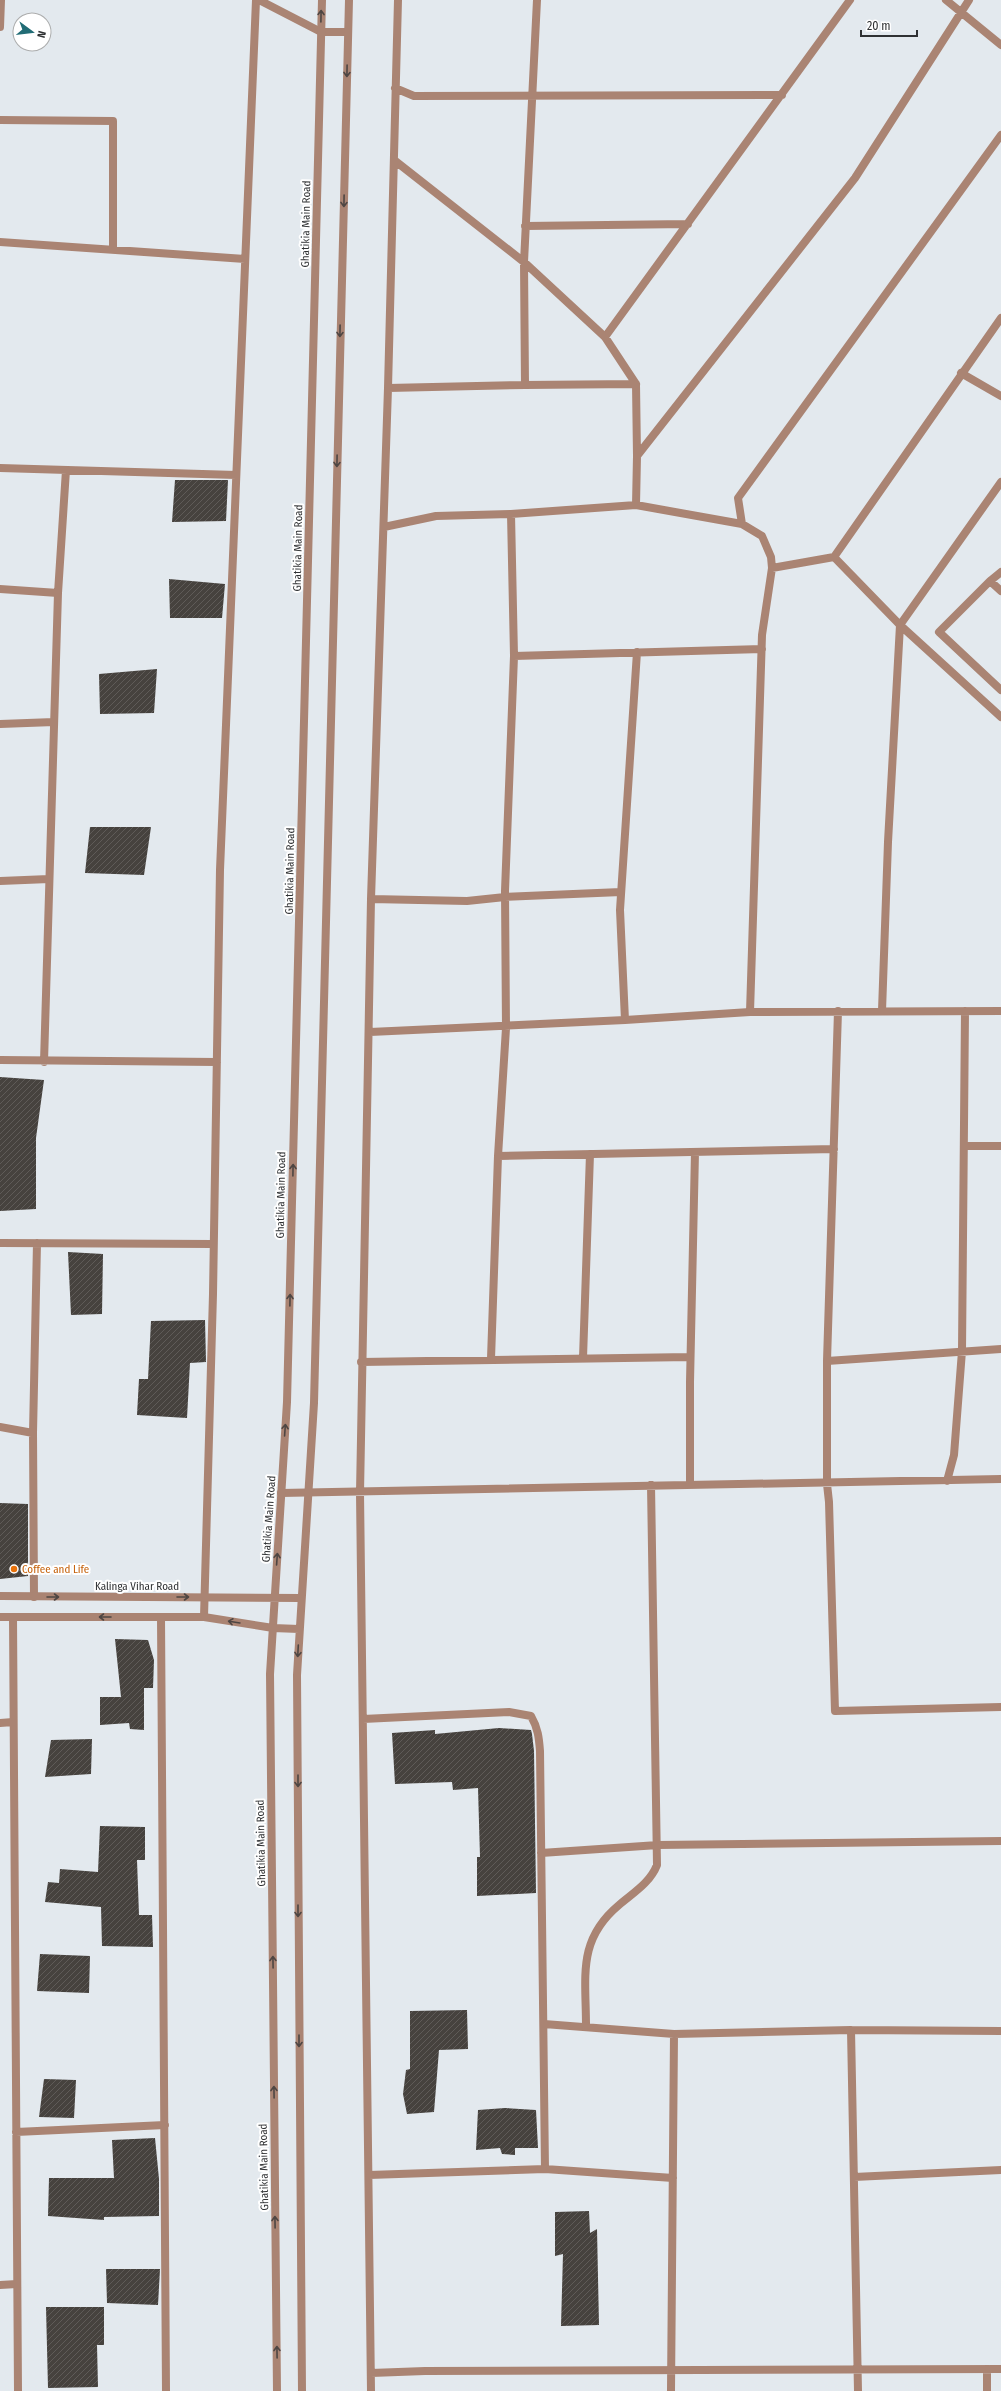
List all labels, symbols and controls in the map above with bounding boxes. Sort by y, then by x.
one-way arrow [317,10,325,23]
north arrow [12,12,52,52]
scale bar [861,12,917,38]
text: 20 m [867,19,891,33]
text: N [34,30,48,39]
one-way arrow [343,64,351,77]
street label: Ghatikia Main Road [299,180,313,268]
one-way arrow [340,194,347,207]
one-way arrow [337,324,344,337]
one-way arrow [333,454,341,467]
street label: Ghatikia Main Road [291,504,305,592]
street label: Ghatikia Main Road [283,827,297,915]
street label: Ghatikia Main Road [274,1151,288,1239]
one-way arrow [289,1164,297,1177]
one-way arrow [286,1294,294,1307]
one-way arrow [282,1424,289,1437]
street label: Ghatikia Main Road [259,1475,279,1563]
one-way arrow [274,1553,281,1566]
place label: Coffee and Life [22,1563,89,1576]
marker: Coffee and Life [9,1564,19,1574]
street label: Kalinga Vihar Road [95,1580,179,1593]
one-way arrow [46,1593,59,1601]
one-way arrow [176,1593,189,1601]
one-way arrow [99,1613,112,1621]
one-way arrow [228,1618,241,1626]
one-way arrow [295,1644,302,1657]
one-way arrow [294,1774,301,1787]
street label: Ghatikia Main Road [254,1799,268,1887]
one-way arrow [294,1904,302,1917]
one-way arrow [269,1956,277,1969]
one-way arrow [295,2034,303,2047]
one-way arrow [270,2086,278,2099]
street label: Ghatikia Main Road [257,2123,271,2211]
one-way arrow [272,2216,279,2229]
one-way arrow [273,2346,281,2359]

